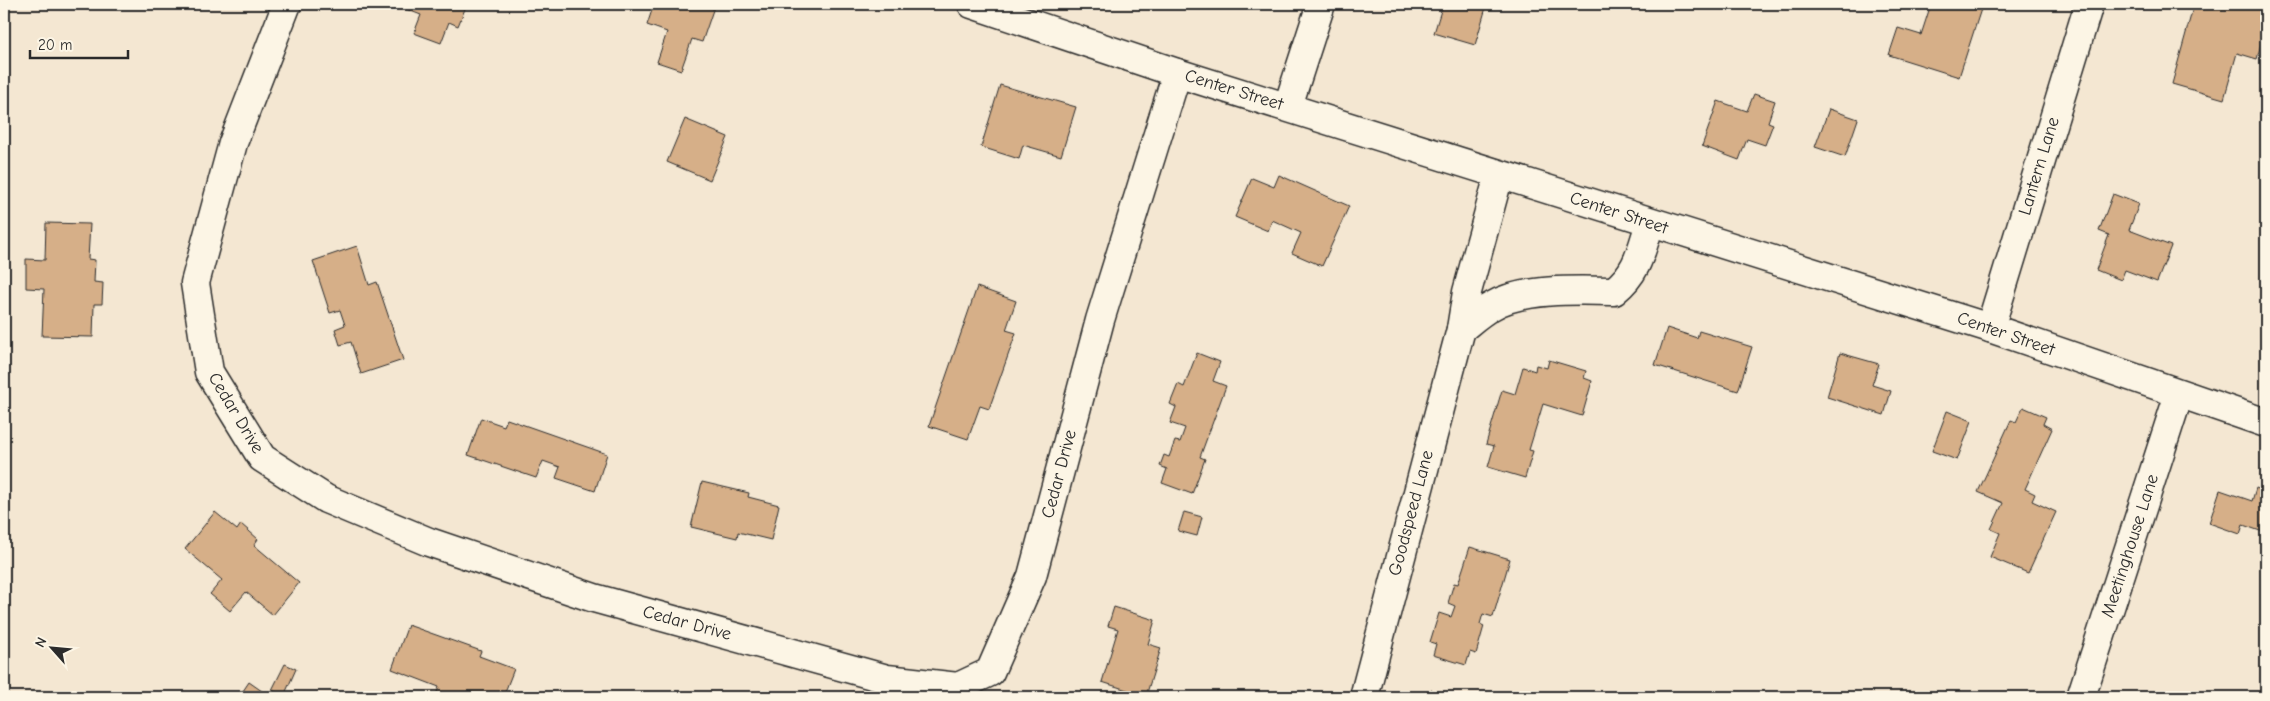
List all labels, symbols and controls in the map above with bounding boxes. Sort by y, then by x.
scale bar [30,28,128,60]
text: 20 m [38,36,72,54]
street label: Center Street [1182,65,1287,115]
street label: Lantern Lane [2014,114,2064,218]
street label: Center Street [1567,187,1672,239]
street label: Center Street [1954,307,2058,361]
street label: Cedar Drive [204,369,268,457]
street label: Cedar Drive [1037,427,1081,521]
street label: Goodspeed Lane [1384,448,1438,578]
street label: Meetinghouse Lane [2097,472,2163,620]
street label: Cedar Drive [640,601,734,645]
north arrow [28,624,78,674]
text: N [31,634,51,650]

